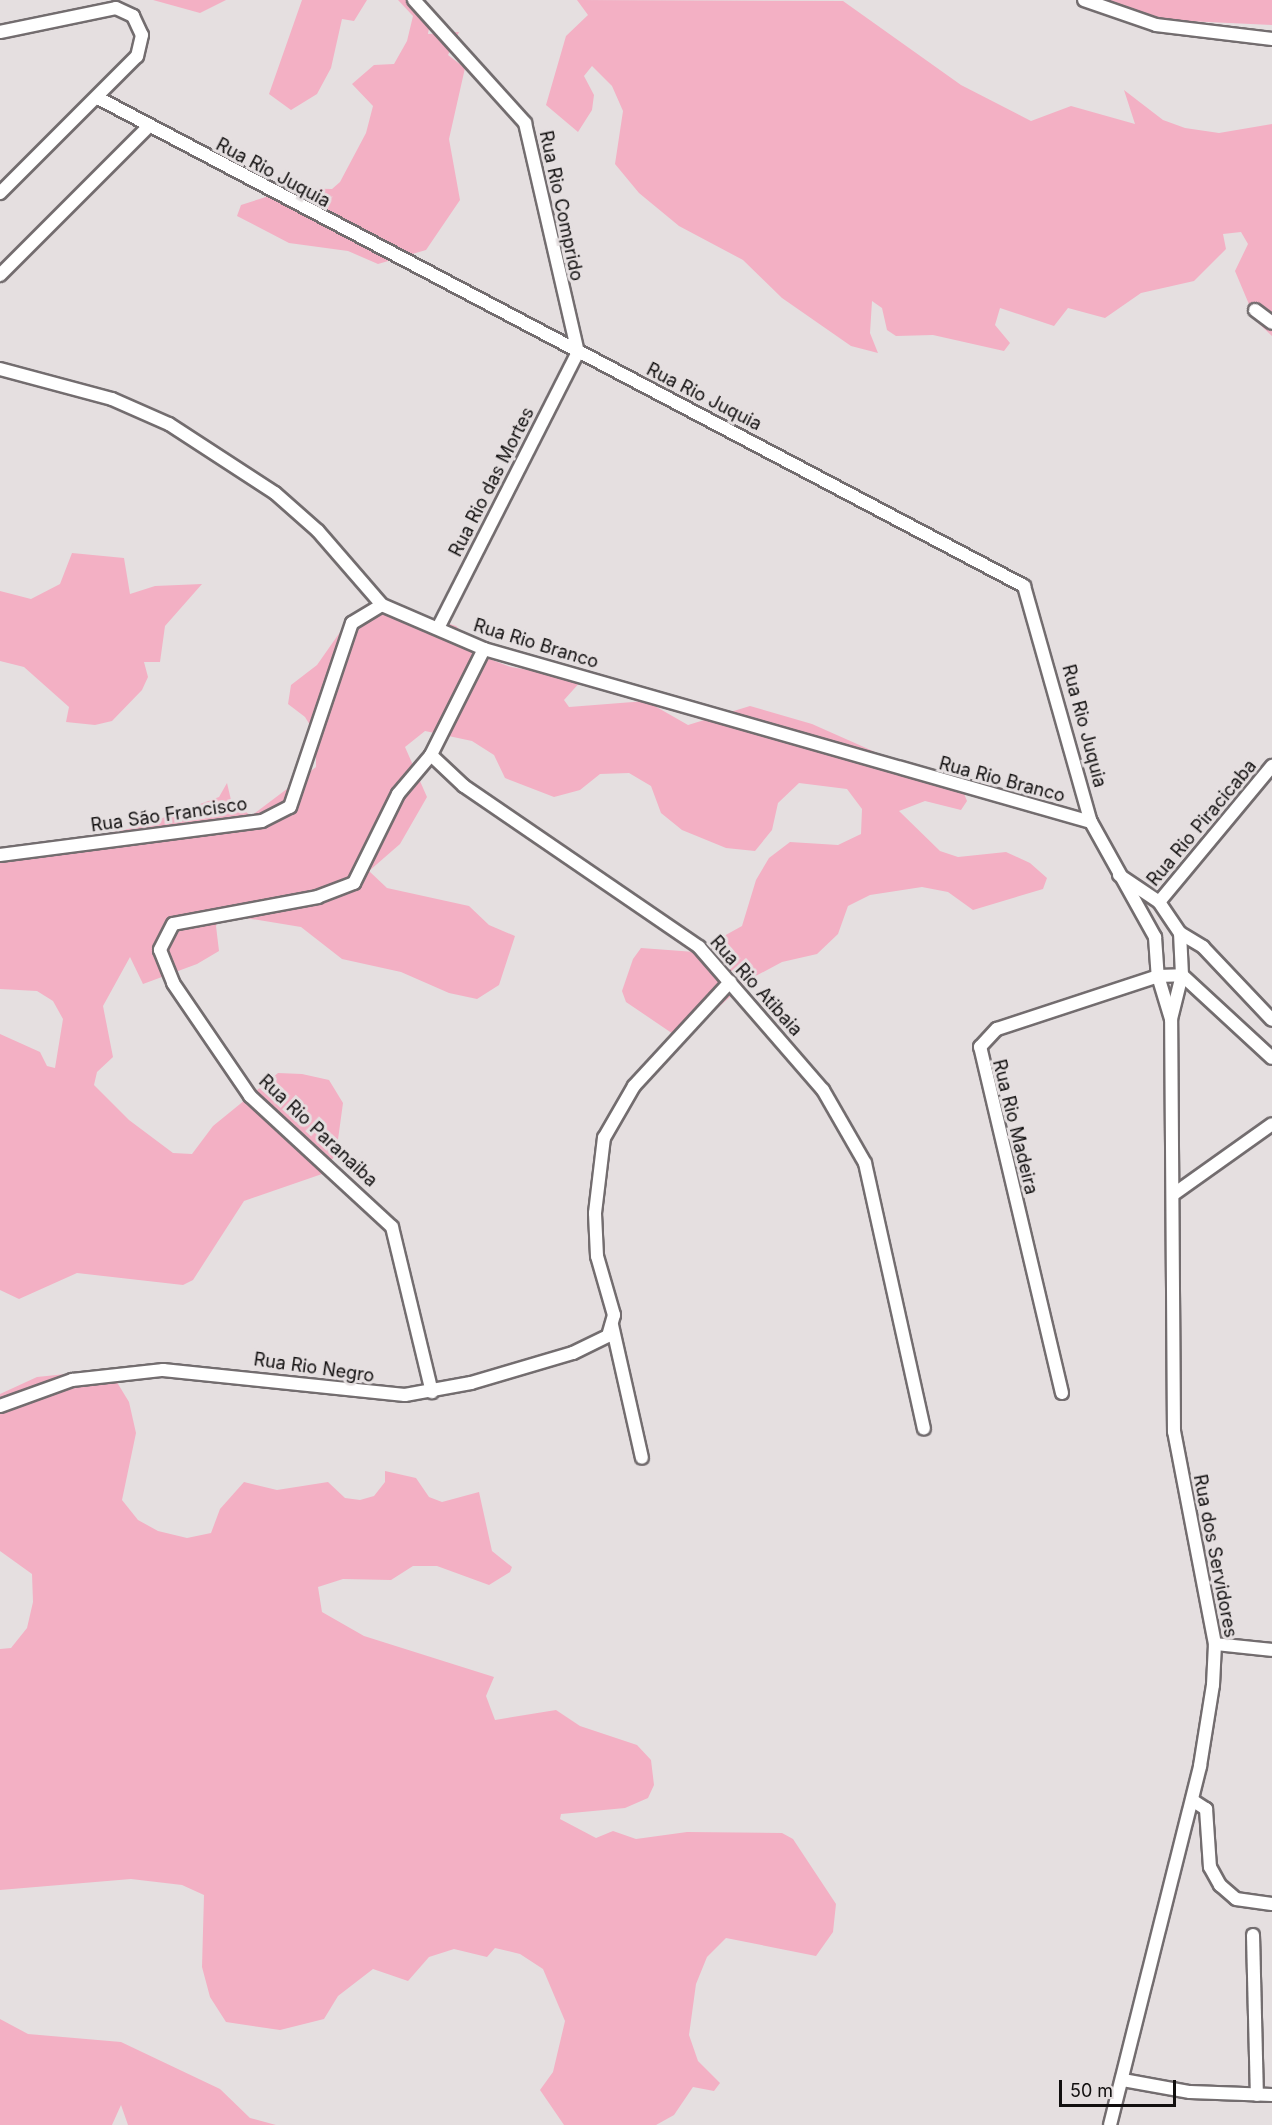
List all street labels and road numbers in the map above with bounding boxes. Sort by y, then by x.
street label: Rua Rio Comprido [535,129,587,283]
street label: Rua Rio Juquia [212,134,334,212]
street label: Rua Rio Juquia [643,359,765,435]
street label: Rua Rio das Mortes [445,404,539,560]
street label: Rua Rio Branco [471,615,601,673]
street label: Rua Rio Juquia [1057,662,1111,790]
street label: Rua Rio Branco [937,753,1067,807]
street label: Rua Rio Piracicaba [1143,755,1261,891]
street label: Rua São Francisco [89,793,249,837]
street label: Rua Rio Atibaia [705,931,807,1041]
street label: Rua Rio Madeira [988,1057,1042,1197]
street label: Rua Rio Paranaiba [254,1071,382,1191]
street label: Rua Rio Negro [252,1349,376,1387]
street label: Rua dos Servidores [1189,1473,1241,1639]

